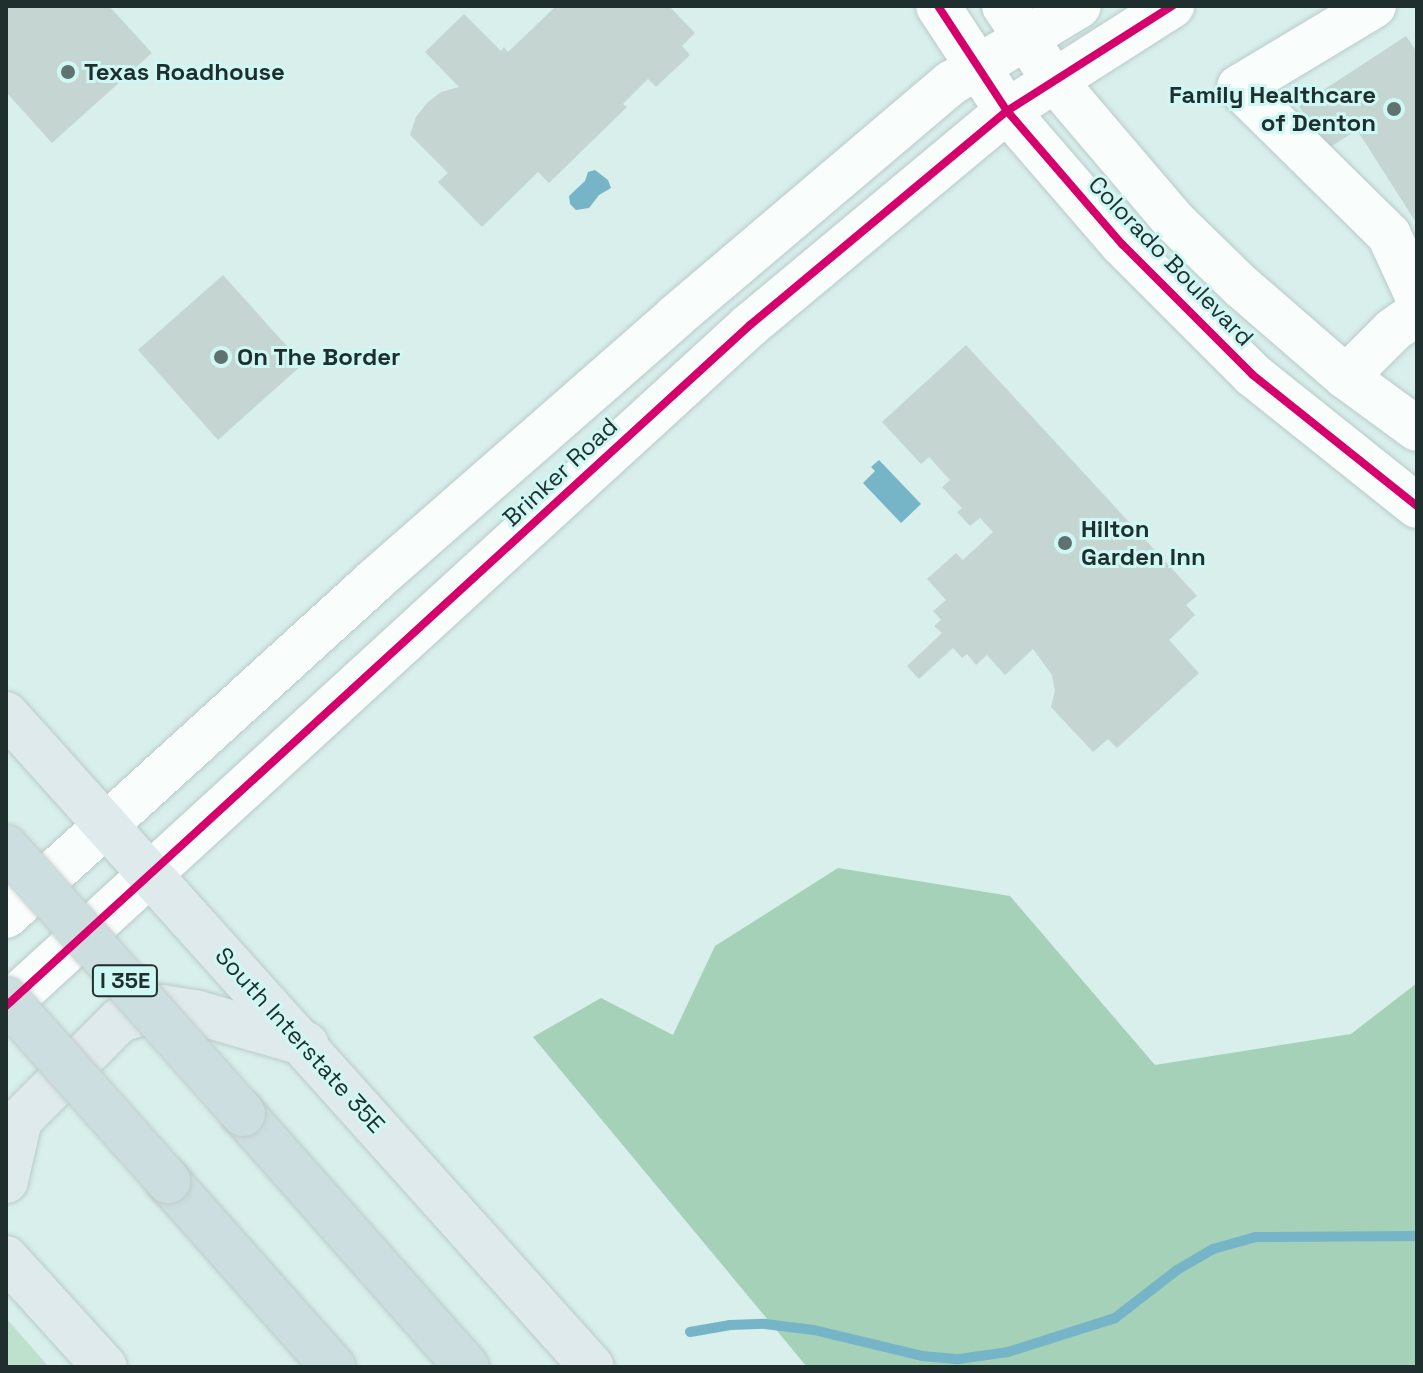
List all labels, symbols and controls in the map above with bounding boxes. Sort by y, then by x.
place label: Texas Roadhouse [84,58,285,86]
marker: Texas Roadhouse [59,63,77,81]
place label: Family Healthcare of Denton [1169,81,1376,137]
marker: Family Healthcare of Denton [1383,98,1405,120]
street label: Colorado Boulevard [1083,170,1259,352]
place label: On The Border [237,343,401,371]
marker: On The Border [212,348,230,366]
street label: Brinker Road [497,412,623,532]
place label: Hilton Garden Inn [1081,515,1206,571]
marker: Hilton Garden Inn [1056,534,1074,552]
street label: South Interstate 35E [209,941,391,1139]
road number: I 35E [91,963,159,999]

